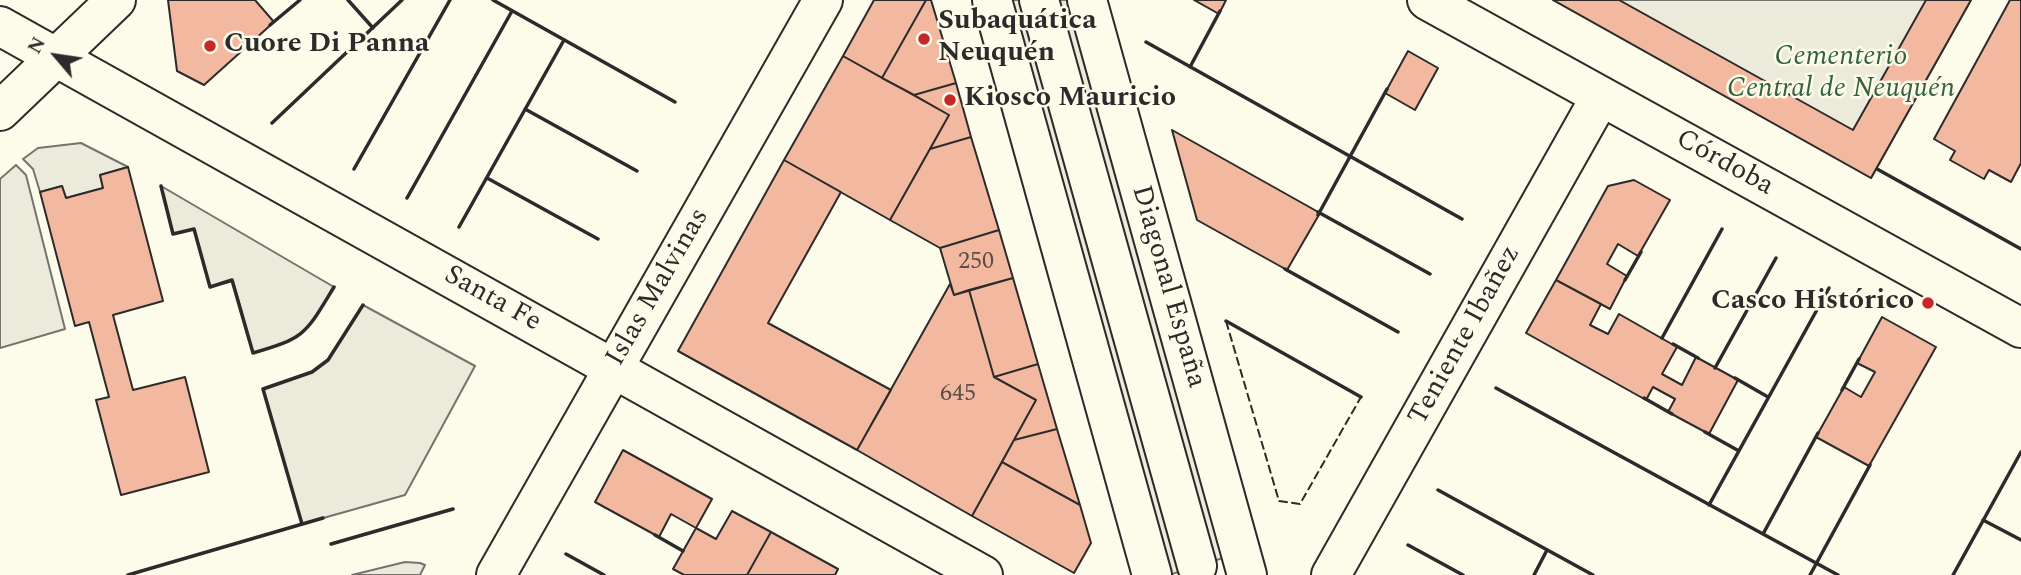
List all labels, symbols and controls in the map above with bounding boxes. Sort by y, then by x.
place label: Subaquática Neuquén [938,6,1097,72]
north arrow [21,21,91,91]
place label: Cuore Di Panna [224,29,429,63]
marker: Subaquática Neuquén [916,31,932,47]
text: N [21,32,54,59]
marker: Cuore Di Panna [202,38,218,54]
park label: Cementerio Central de Neuquén [1727,42,1955,108]
place label: Kiosco Mauricio [964,83,1176,117]
marker: Kiosco Mauricio [942,92,958,108]
street label: Córdoba [1669,123,1779,205]
street label: Diagonal España [1122,182,1212,392]
street label: Islas Malvinas [600,203,718,373]
street label: Teniente Ibañez [1403,240,1529,432]
house number: 250 [958,249,994,277]
street label: Santa Fe [438,260,546,340]
place label: Casco Histórico [1711,286,1914,320]
marker: Casco Histórico [1920,295,1936,311]
house number: 645 [940,381,976,409]

